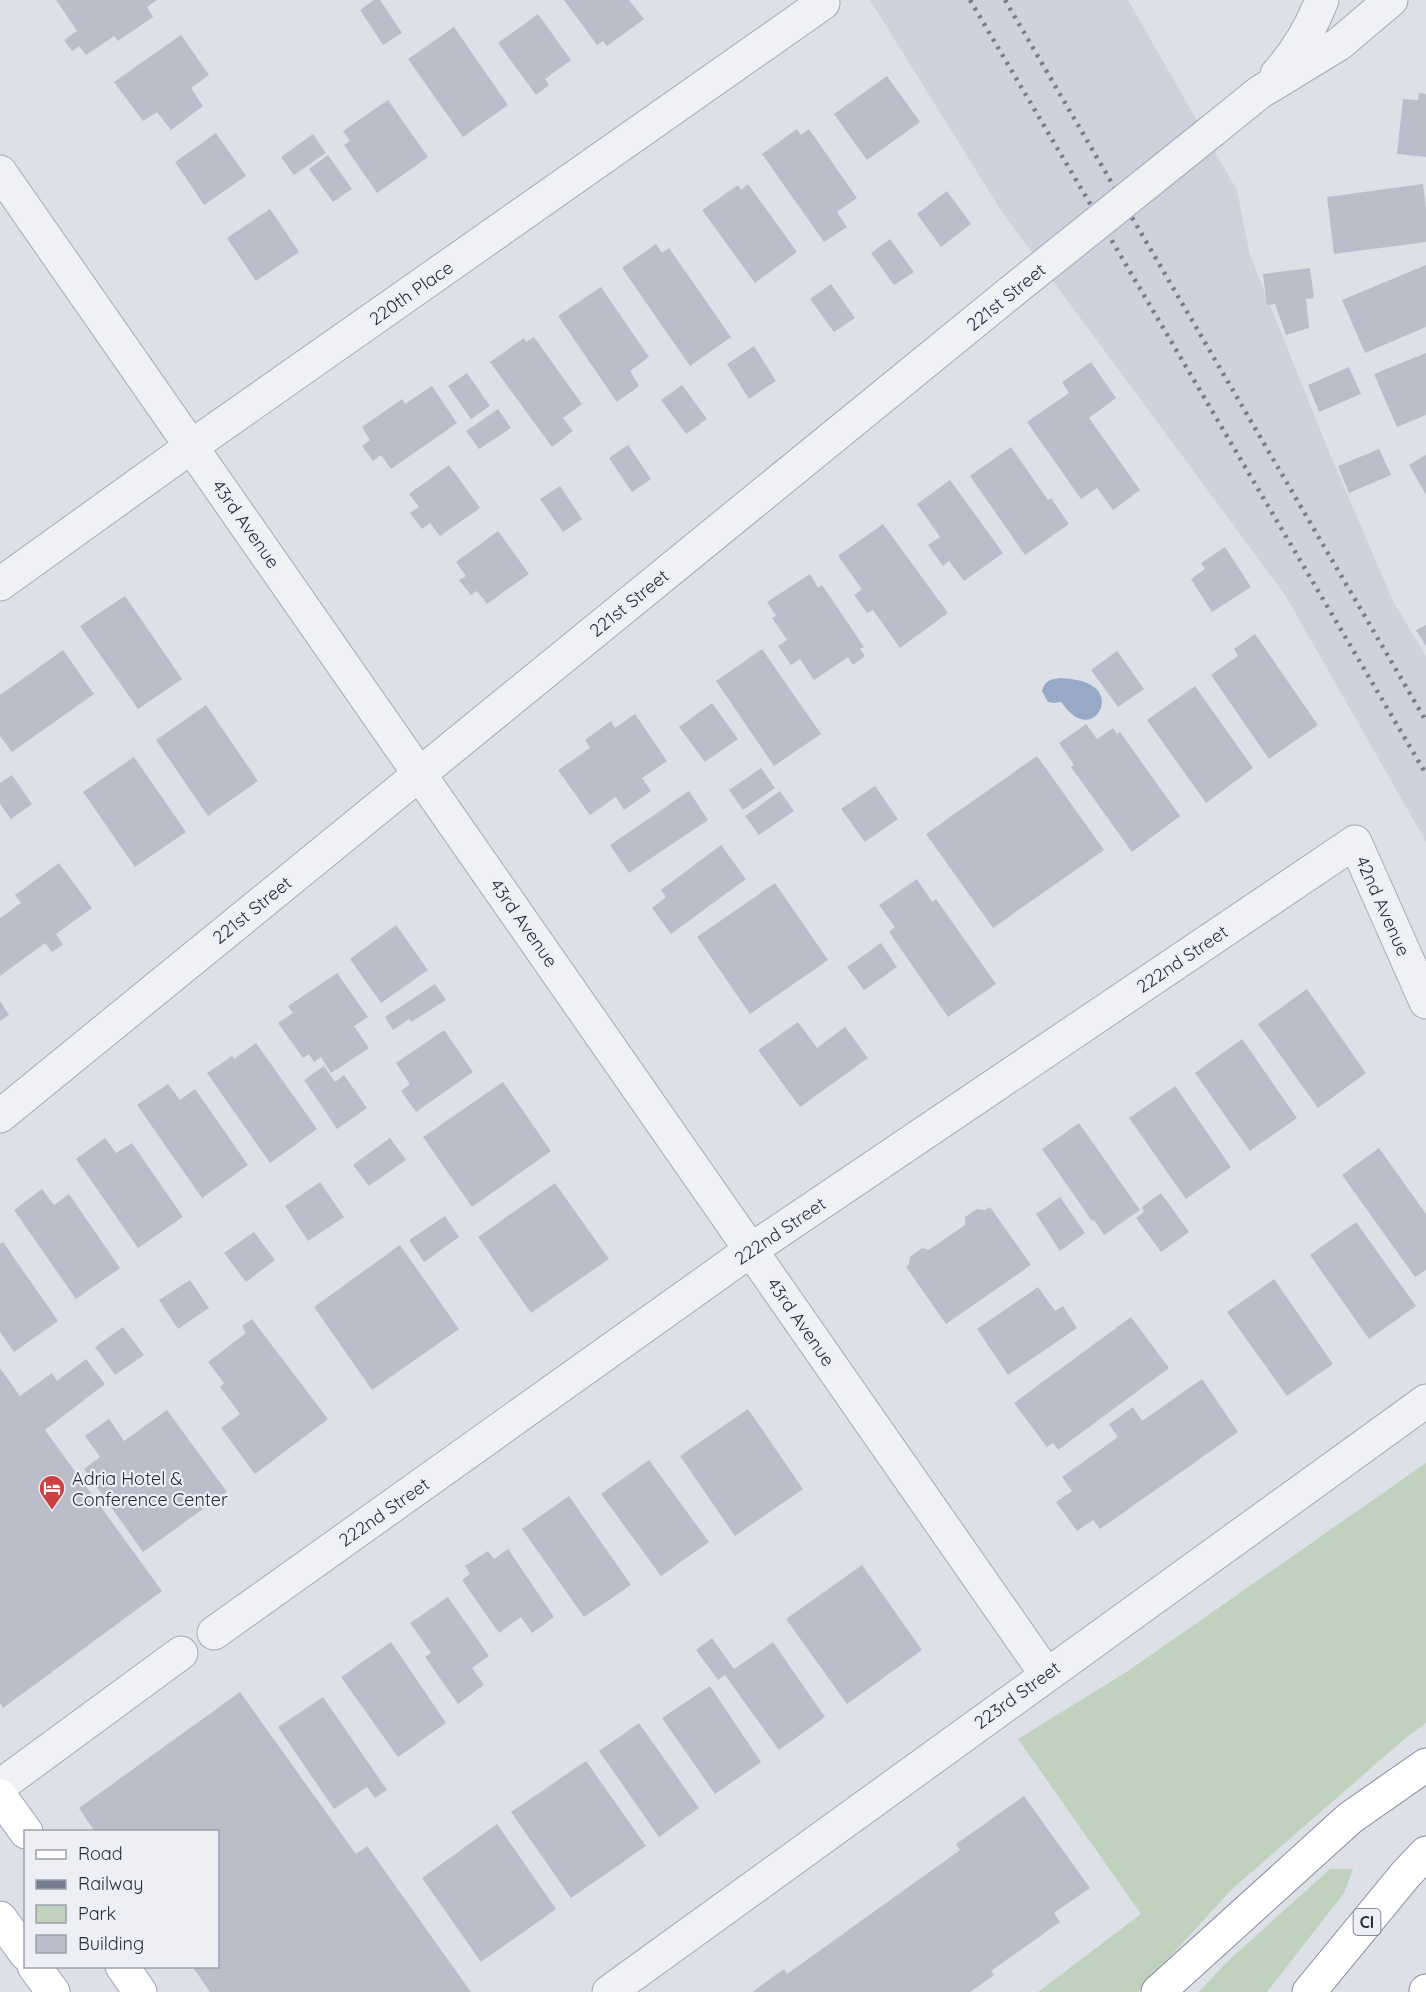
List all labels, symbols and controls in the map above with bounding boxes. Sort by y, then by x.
street label: 220th Place [365,256,457,330]
street label: 221st Street [962,258,1050,336]
street label: 43rd Avenue [207,475,285,573]
street label: 221st Street [585,564,673,642]
street label: 42nd Avenue [1351,852,1415,960]
street label: 221st Street [208,871,296,949]
street label: 43rd Avenue [485,874,563,972]
street label: 222nd Street [1132,920,1232,998]
street label: 222nd Street [730,1192,830,1270]
street label: 43rd Avenue [762,1273,840,1371]
place label: Adria Hotel & Conference Center [72,1467,228,1511]
street label: 222nd Street [334,1472,434,1552]
hotel icon: Adria Hotel & Conference Center [37,1473,67,1511]
street label: 223rd Street [969,1656,1065,1734]
legend [24,1830,219,1968]
text: Road [78,1842,123,1865]
text: Railway [78,1872,144,1895]
text: Park [78,1902,116,1925]
road number: CI [1354,1909,1380,1935]
text: Building [78,1932,144,1955]

